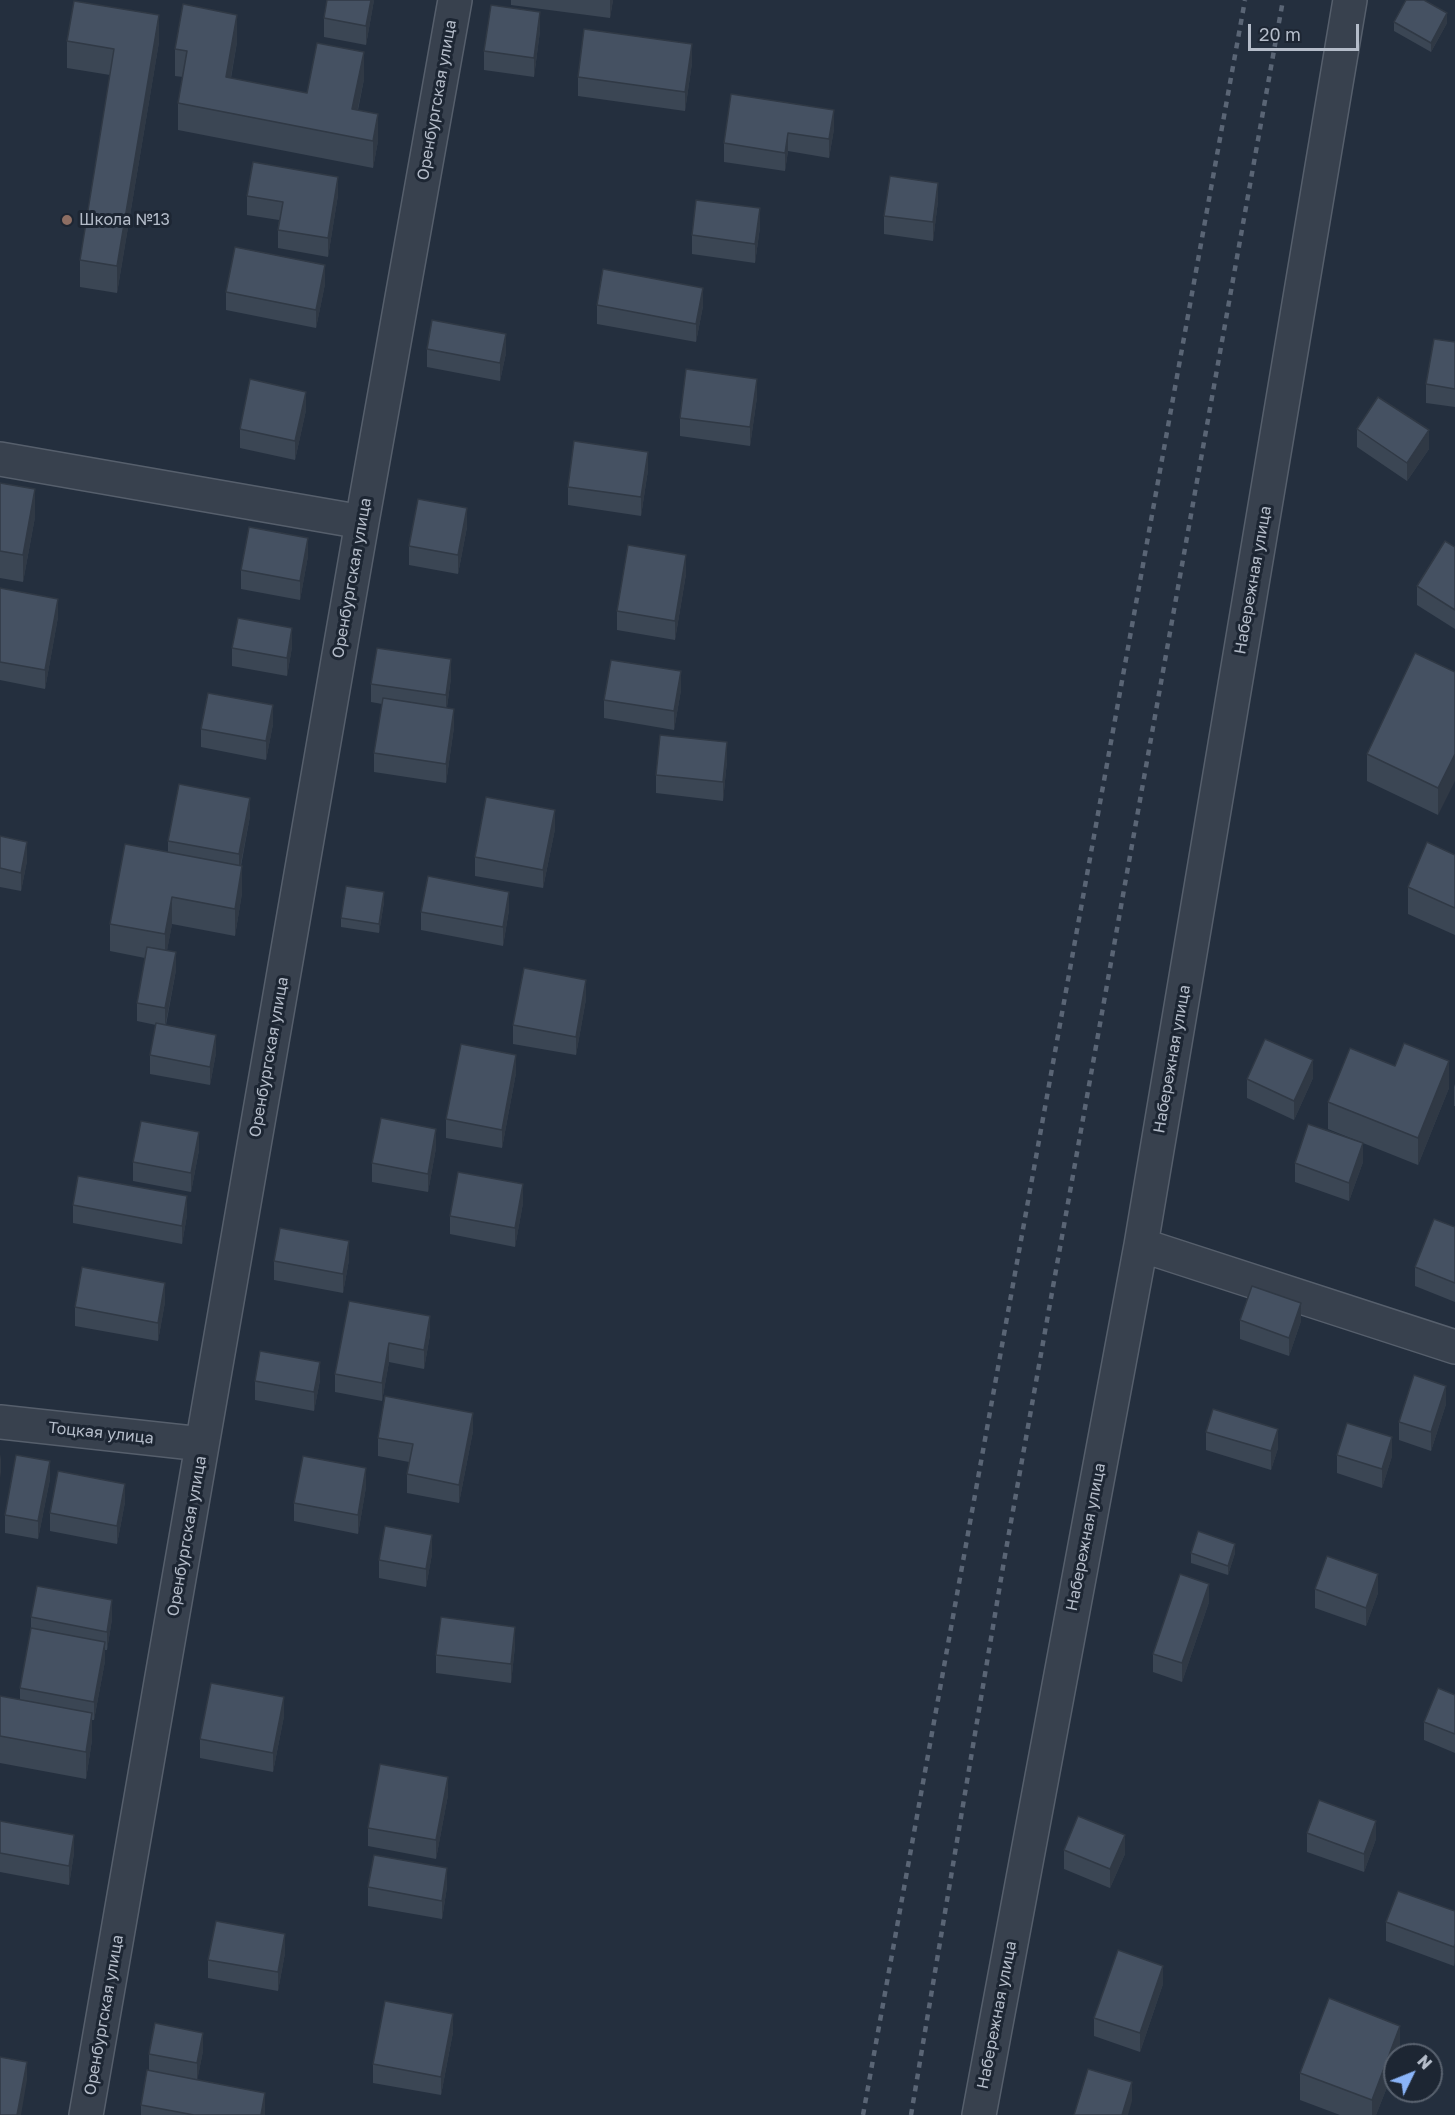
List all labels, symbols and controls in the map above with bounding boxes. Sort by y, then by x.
scale bar [1251,12,1362,50]
street label: Оренбургская улица [413,18,461,182]
text: 20 m [1259,23,1301,45]
place label: Школа №13 [79,210,170,230]
marker: Школа №13 [60,213,74,227]
street label: Оренбургская улица [328,496,376,660]
street label: Набережная улица [1230,504,1276,656]
street label: Оренбургская улица [245,975,293,1139]
street label: Набережная улица [1149,983,1195,1135]
street label: Тоцкая улица [47,1418,155,1448]
street label: Оренбургская улица [163,1454,211,1618]
street label: Набережная улица [1062,1461,1110,1613]
street label: Оренбургская улица [80,1933,128,2097]
street label: Набережная улица [973,1939,1021,2091]
north arrow [1383,2043,1443,2103]
text: N [1413,2051,1436,2073]

